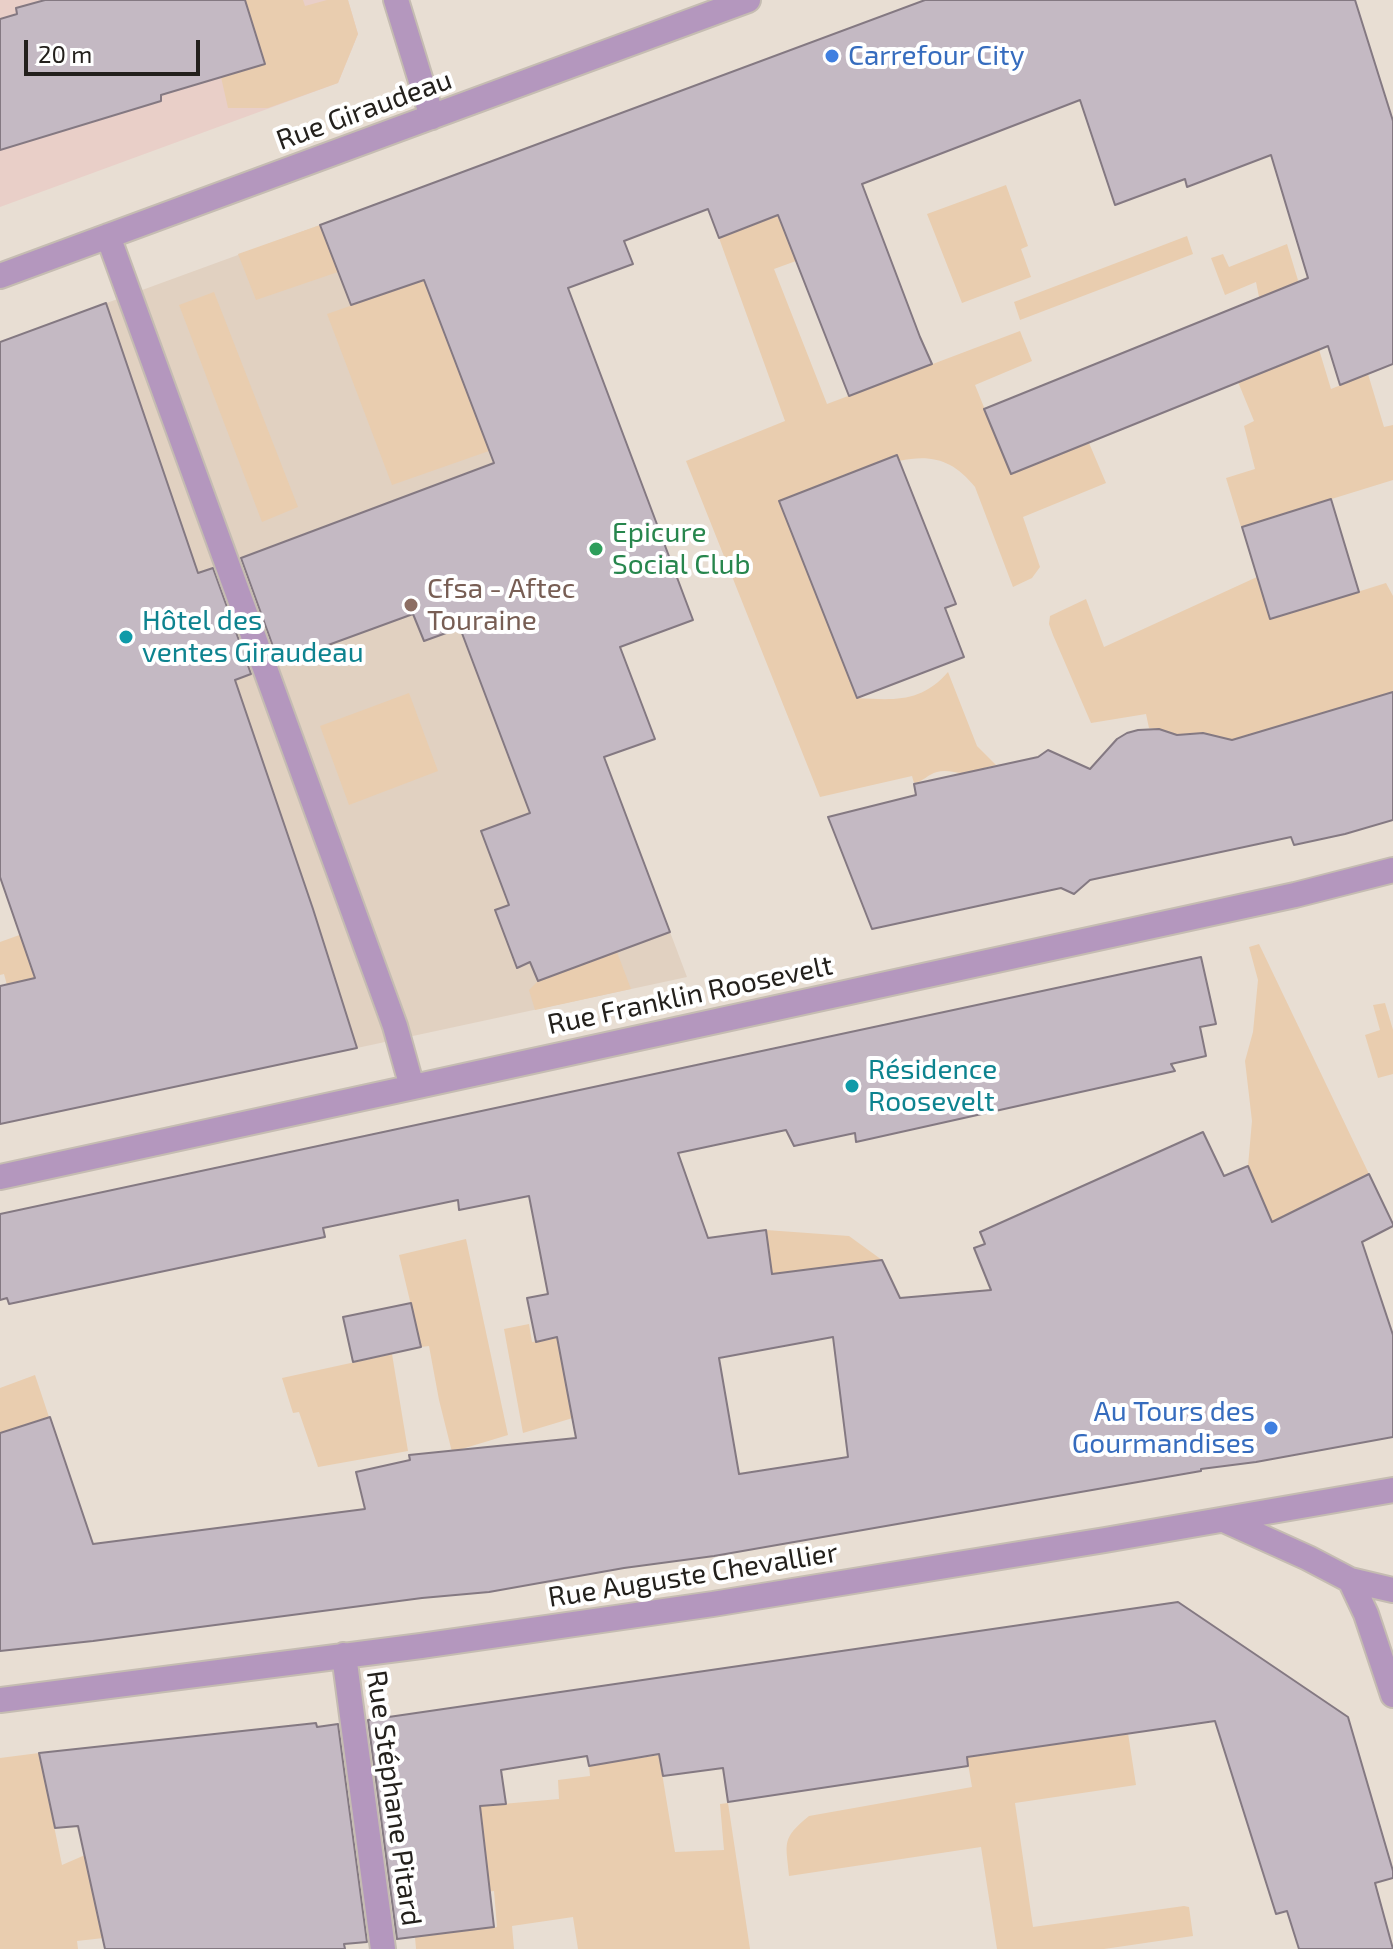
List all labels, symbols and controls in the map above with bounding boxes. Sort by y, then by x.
scale bar [28,24,204,74]
text: 20 m [38,39,92,68]
place label: Carrefour City [848,39,1025,73]
marker: Carrefour City [823,47,841,65]
street label: Rue Giraudeau [272,63,456,157]
place label: Epicure Social Club [612,516,750,582]
marker: Epicure Social Club [587,540,605,558]
place label: Cfsa - Aftec Touraine [427,572,575,638]
marker: Cfsa - Aftec Touraine [402,596,420,614]
place label: Hôtel des ventes Giraudeau [142,604,364,670]
marker: Hôtel des ventes Giraudeau [117,628,135,646]
street label: Rue Franklin Roosevelt [544,948,836,1042]
place label: Résidence Roosevelt [868,1053,997,1119]
marker: Résidence Roosevelt [843,1077,861,1095]
place label: Au Tours des Gourmandises [1072,1395,1255,1461]
marker: Au Tours des Gourmandises [1262,1419,1280,1437]
street label: Rue Auguste Chevallier [546,1536,840,1614]
street label: Rue Stéphane Pitard [359,1668,429,1928]

